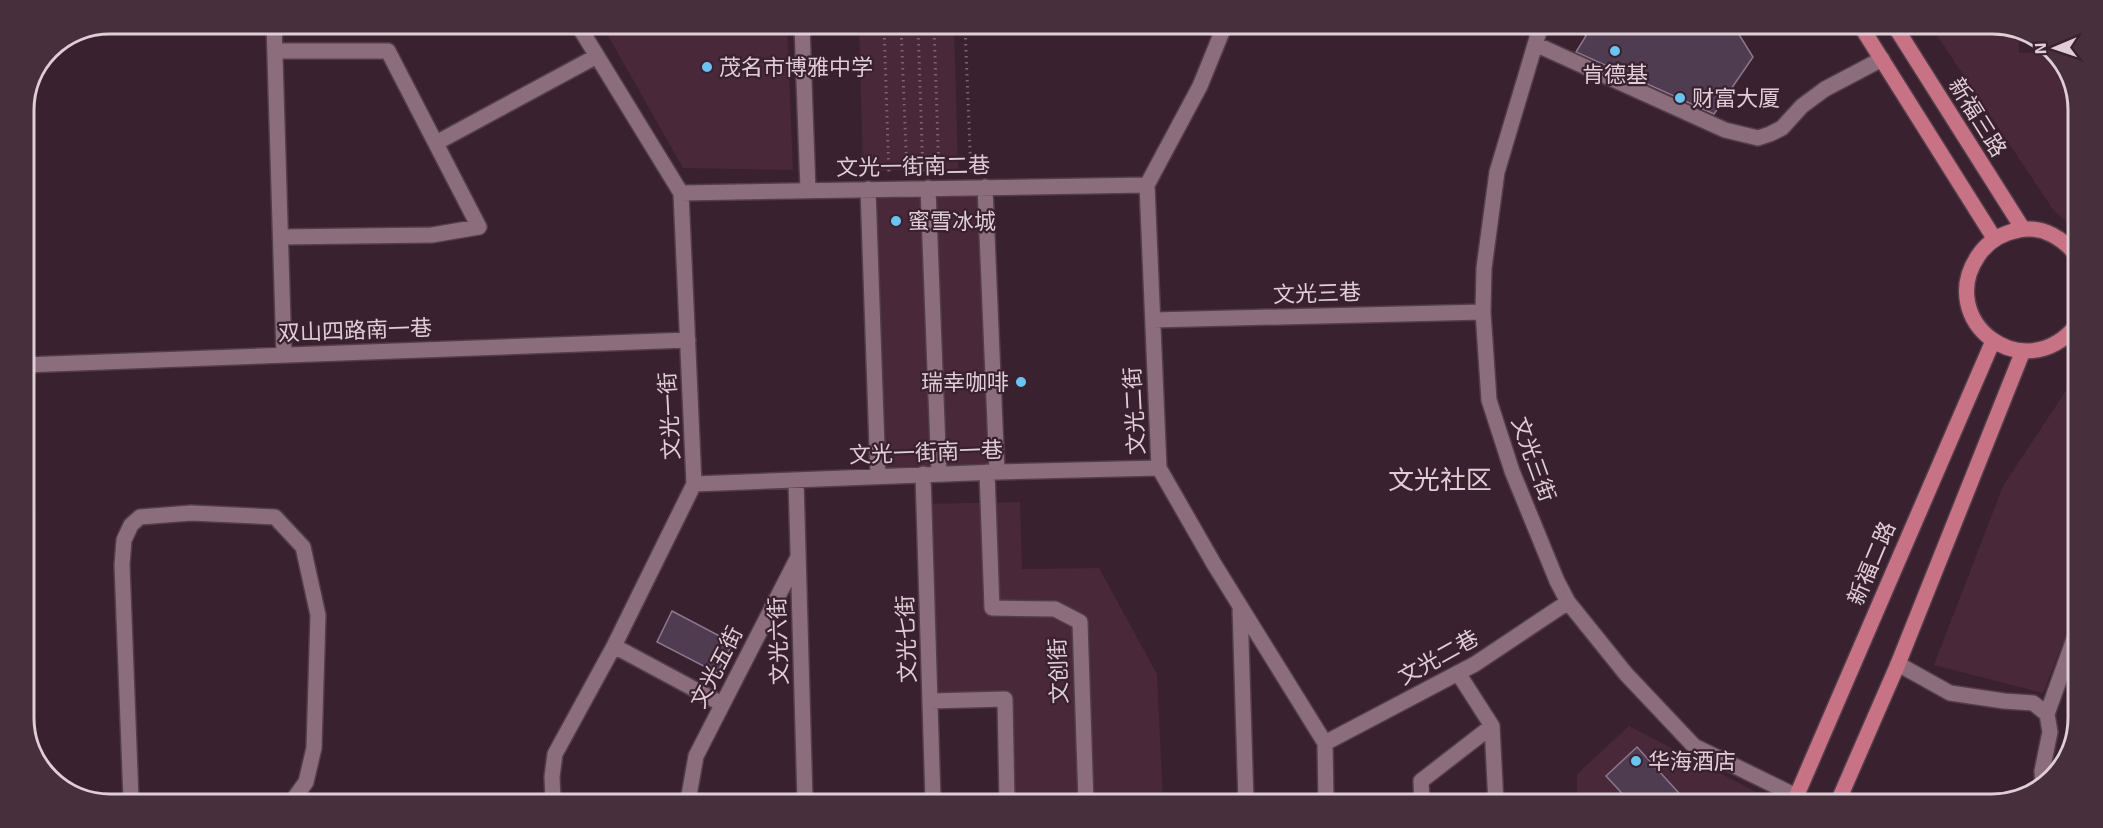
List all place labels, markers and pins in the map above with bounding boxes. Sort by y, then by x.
marker: 肯德基 [1608,44,1622,58]
place label: 茂名市博雅中学 [719,53,873,79]
marker: 茂名市博雅中学 [700,60,714,74]
place label: 肯德基 [1582,60,1648,86]
place label: 财富大厦 [1692,84,1780,110]
marker: 财富大厦 [1673,91,1687,105]
place label: 蜜雪冰城 [908,207,996,233]
marker: 蜜雪冰城 [889,214,903,228]
place label: 瑞幸咖啡 [921,368,1009,394]
marker: 瑞幸咖啡 [1014,375,1028,389]
place label: 华海酒店 [1648,747,1736,773]
marker: 华海酒店 [1629,754,1643,768]

